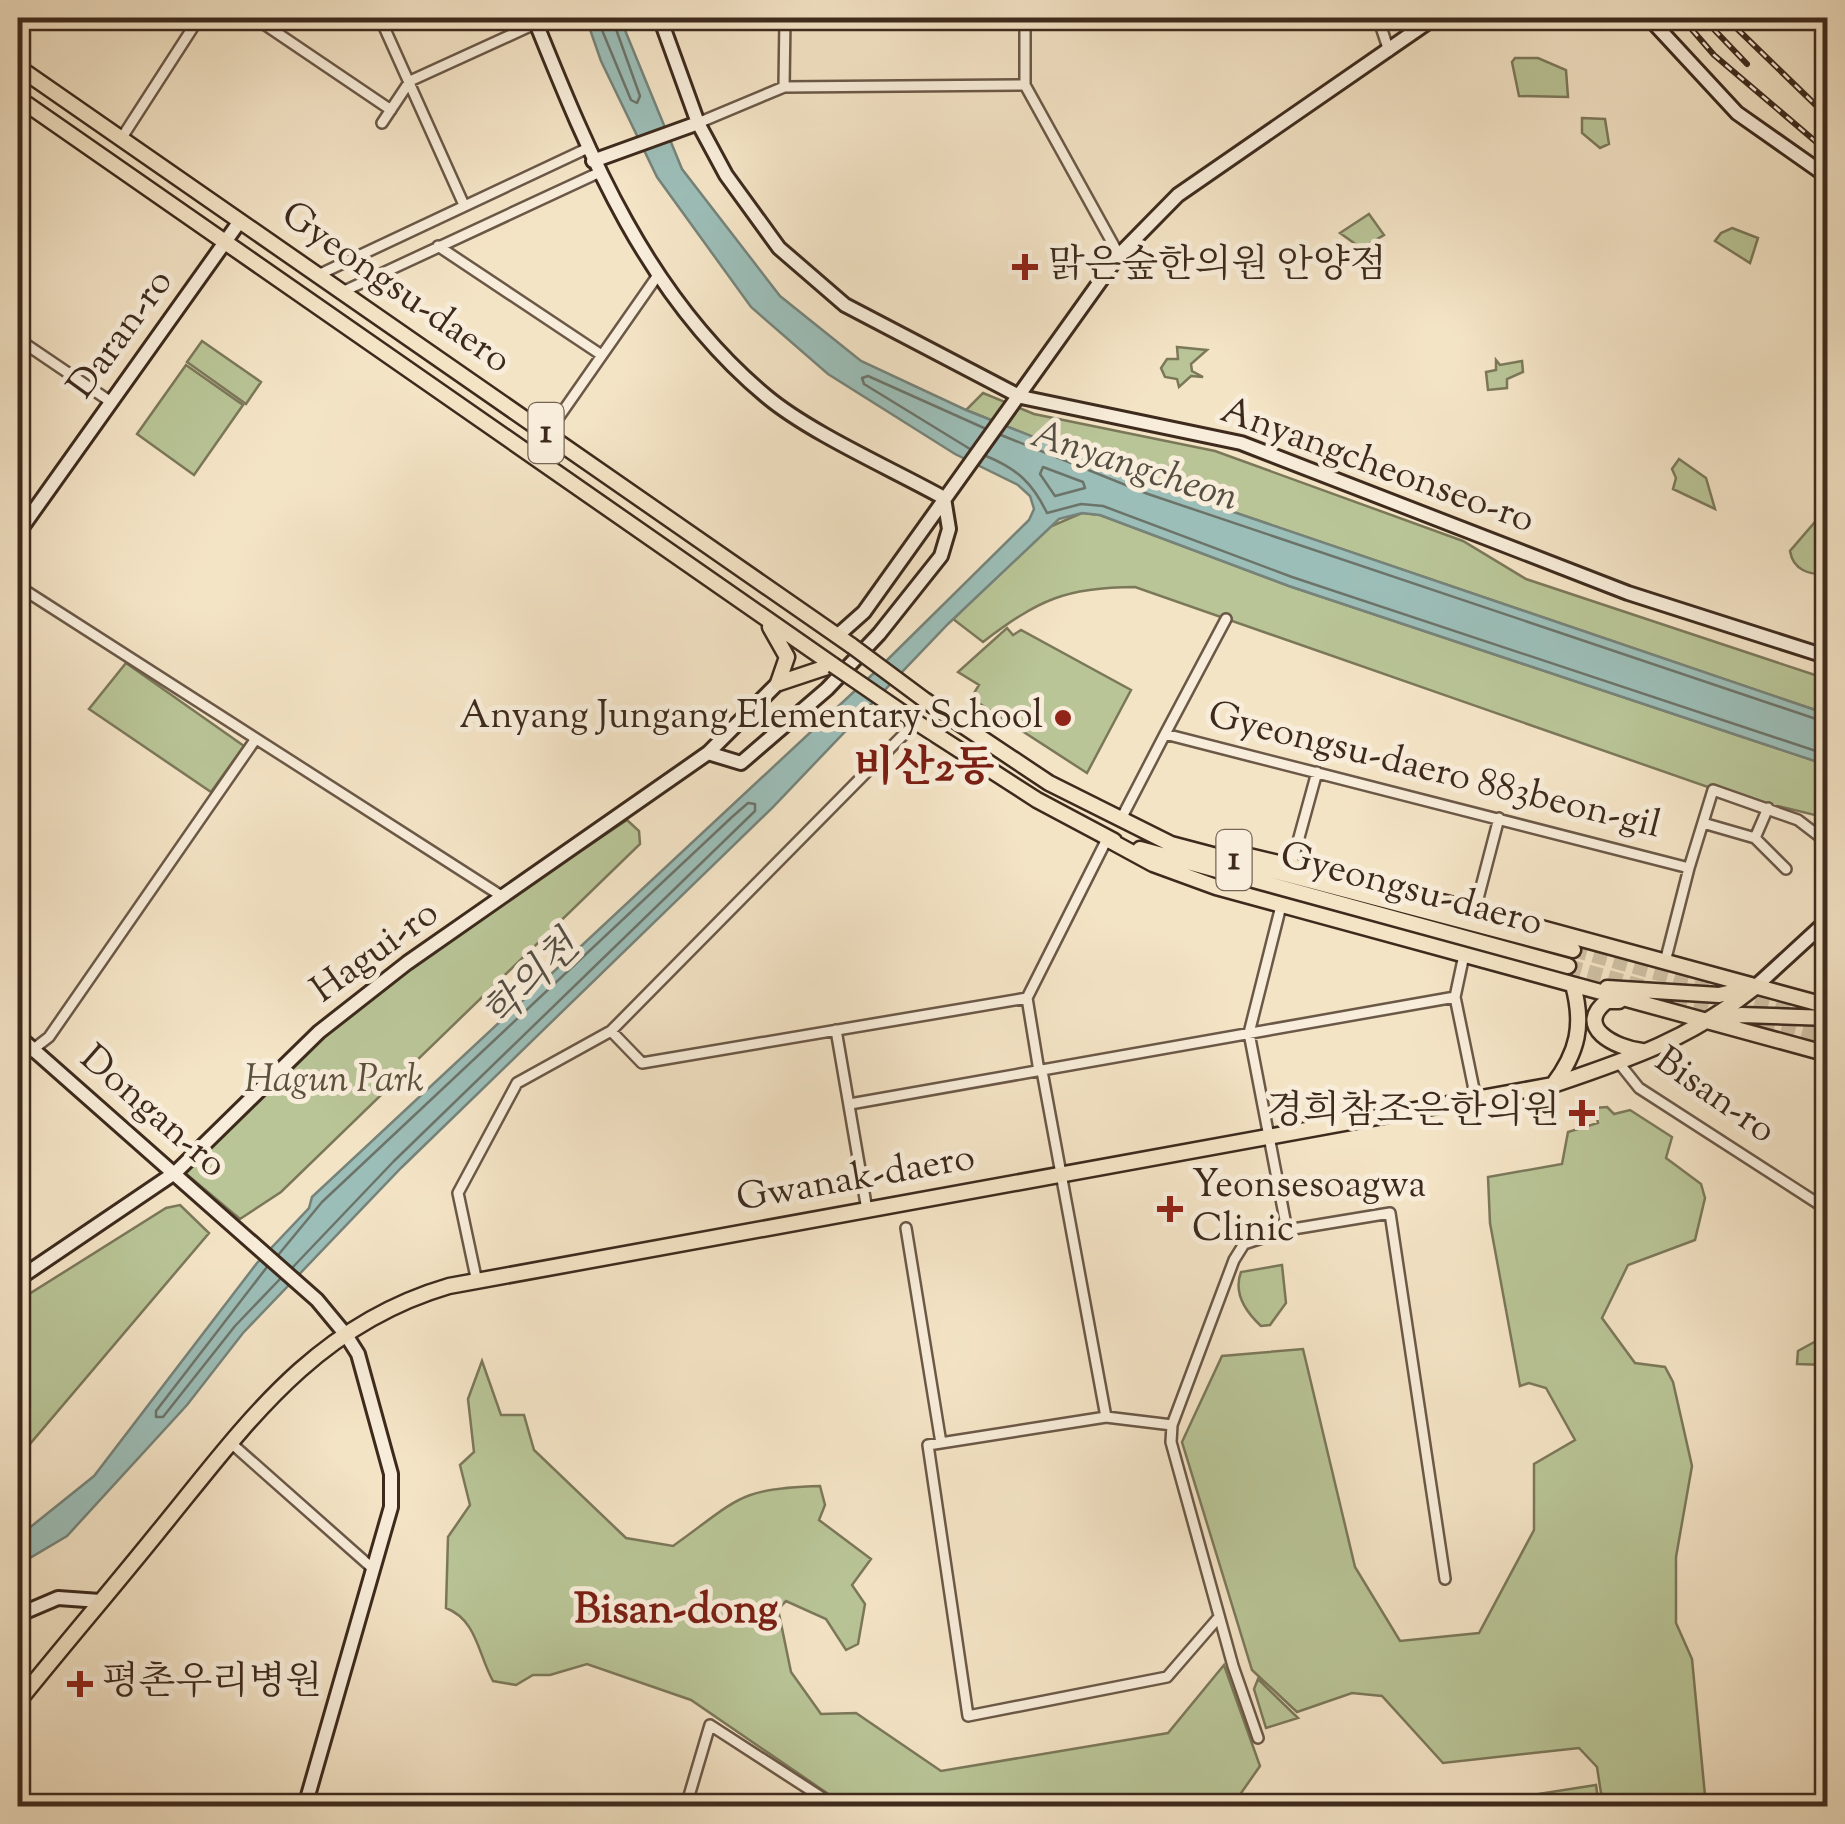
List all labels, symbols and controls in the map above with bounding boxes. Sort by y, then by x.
street label: Gyeongsu-daero [269,190,521,388]
place label: 맑은숲한의원 안양점 [1048,240,1386,294]
marker: 맑은숲한의원 안양점 [1012,254,1038,280]
street label: Daran-ro [56,259,188,411]
street label: Anyangcheonseo-ro [1213,385,1541,549]
road number: 1 [528,403,564,463]
water label: Anyangcheon [1023,408,1245,528]
street label: Gyeongsu-daero 883beon-gil [1202,690,1666,854]
place label: Anyang Jungang Elementary School [459,691,1043,745]
marker: Anyang Jungang Elementary School [1052,707,1074,729]
district label: 비산2동 [853,740,995,800]
road number: 1 [1216,830,1252,890]
street label: Gyeongsu-daero [1274,830,1548,952]
street label: Hagui-ro [301,888,451,1018]
water label: 학의천 [472,919,596,1043]
street label: Dongan-ro [67,1034,237,1192]
street label: Bisan-ro [1642,1036,1786,1158]
park label: Hagun Park [244,1055,424,1109]
place label: 경희참조은한의원 [1266,1086,1560,1140]
marker: 경희참조은한의원 [1569,1100,1595,1126]
street label: Gwanak-daero [733,1132,979,1228]
place label: Yeonsesoagwa Clinic [1192,1160,1426,1258]
marker: Yeonsesoagwa Clinic [1157,1196,1183,1222]
district label: Bisan-dong [574,1582,779,1642]
place label: 평촌우리병원 [102,1657,322,1711]
marker: 평촌우리병원 [67,1671,93,1697]

